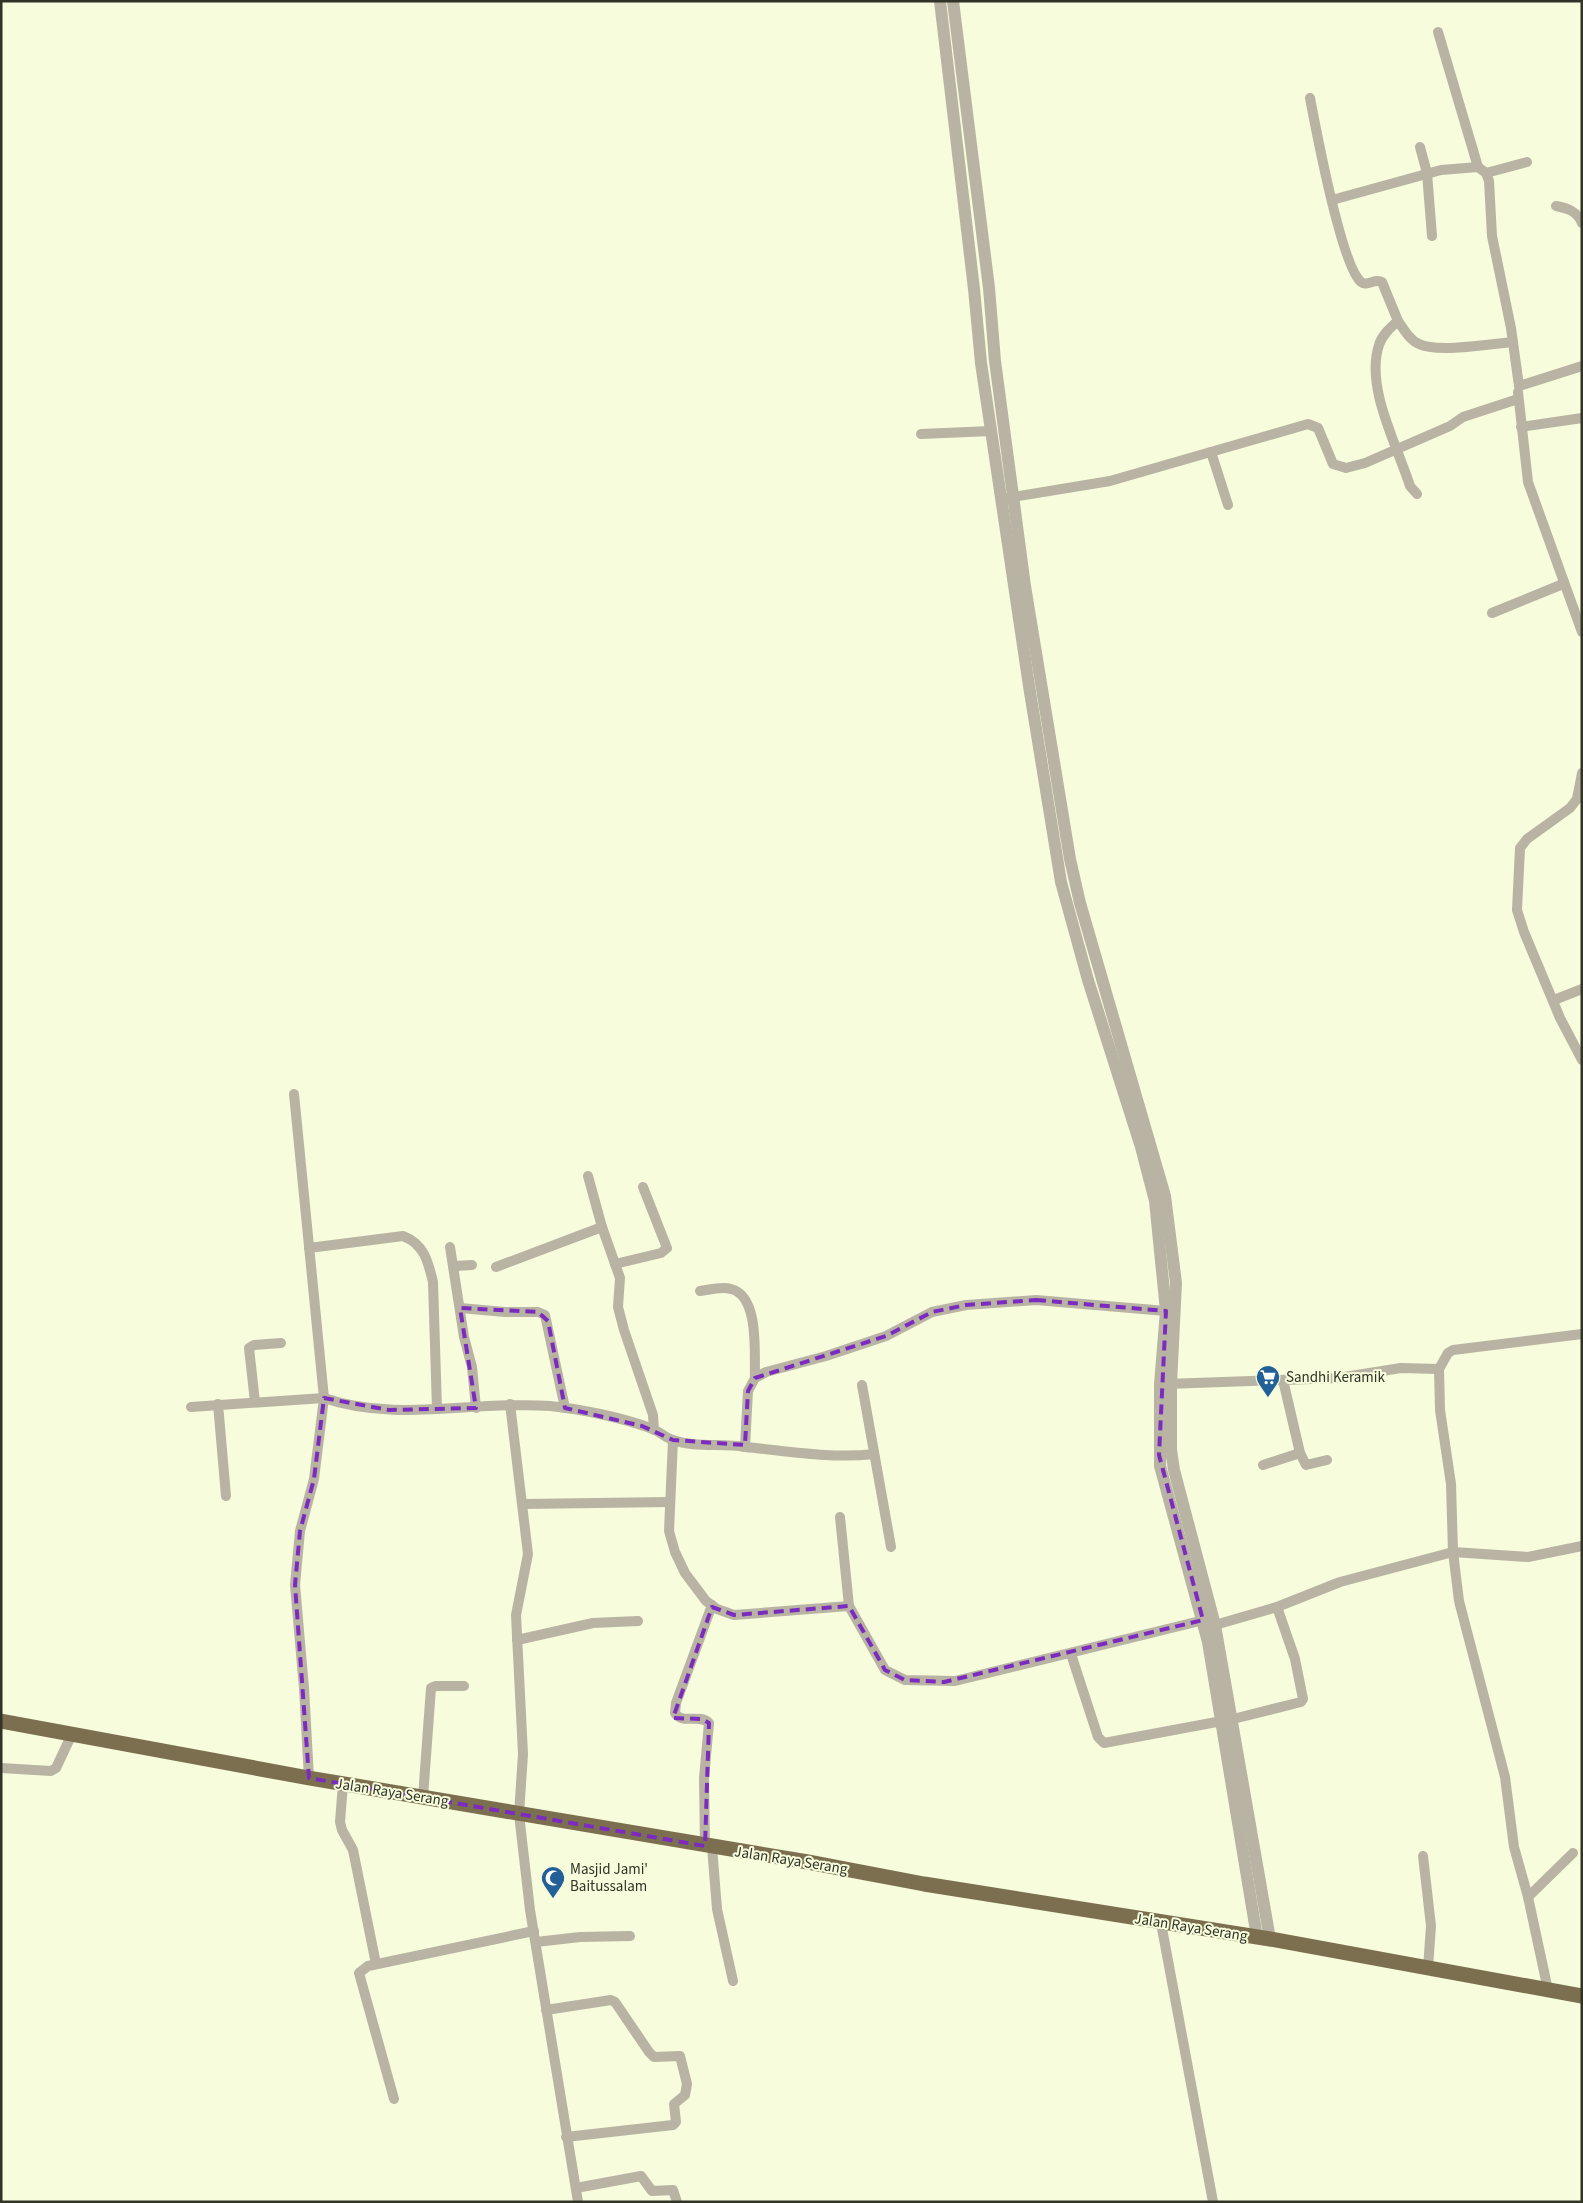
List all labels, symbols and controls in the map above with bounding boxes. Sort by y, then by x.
supermarket icon: Sandhi Keramik [1255,1364,1281,1398]
place label: Sandhi Keramik [1286,1367,1386,1388]
street label: Jalan Raya Serang [334,1773,450,1812]
street label: Jalan Raya Serang [733,1841,849,1880]
place label: Masjid Jami' Baitussalam [570,1859,648,1897]
mosque icon: Masjid Jami' Baitussalam [540,1865,566,1899]
street label: Jalan Raya Serang [1133,1908,1249,1947]

